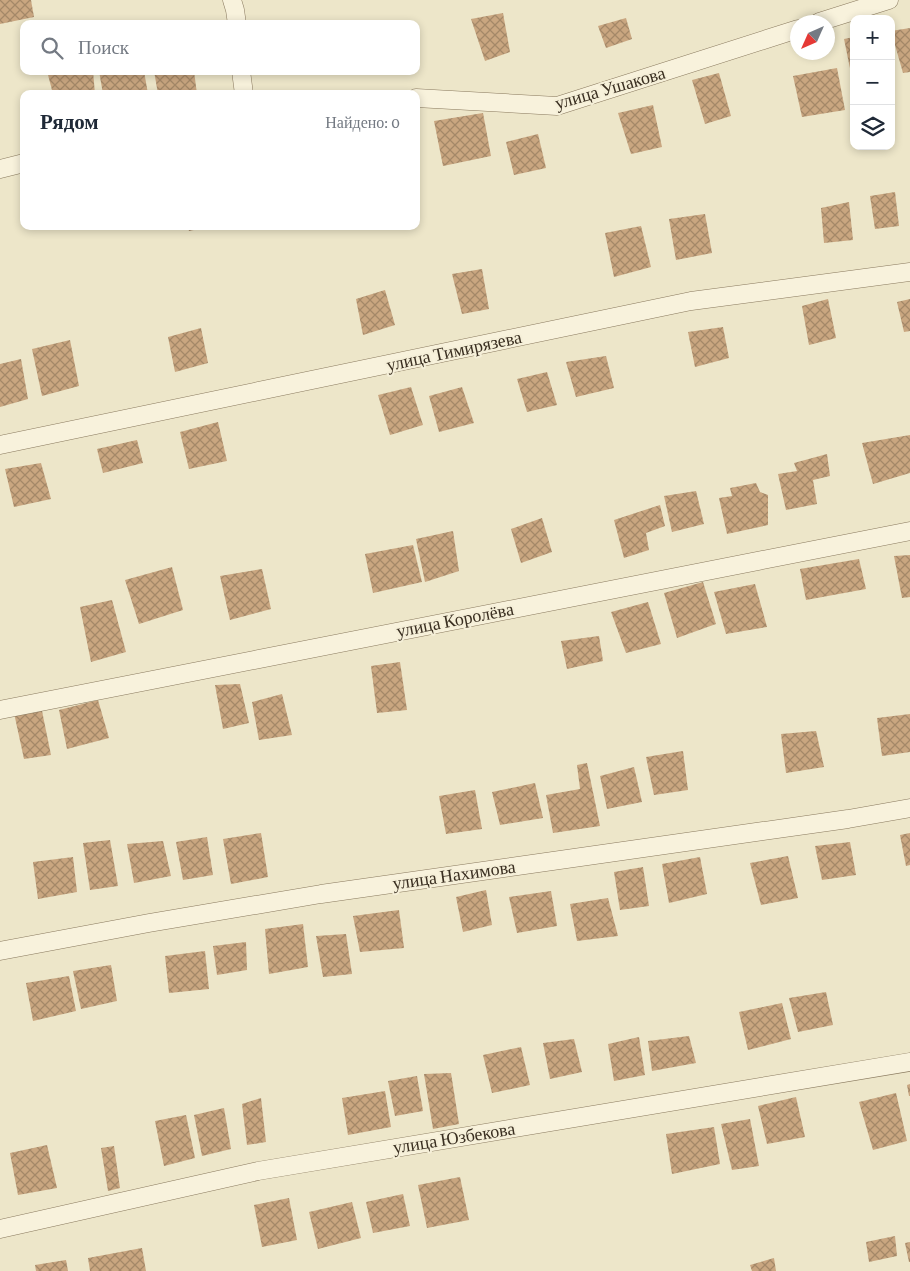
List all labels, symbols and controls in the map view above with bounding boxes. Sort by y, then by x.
north arrow [790,15,835,60]
map controls [850,15,895,150]
button: + [850,15,895,60]
search box [20,20,420,75]
icon: search [38,34,66,62]
text: Поиск [78,37,129,58]
button: − [850,60,895,105]
street label: улица Ушакова [552,63,668,113]
button: layers [850,105,895,150]
text: Рядом [40,110,99,134]
text: Найдено: 0 [325,114,400,131]
street label: улица Тимирязева [385,327,523,375]
street label: улица Королёва [395,599,515,641]
street label: улица Нахимова [391,856,517,894]
street label: улица Юзбекова [391,1118,517,1158]

